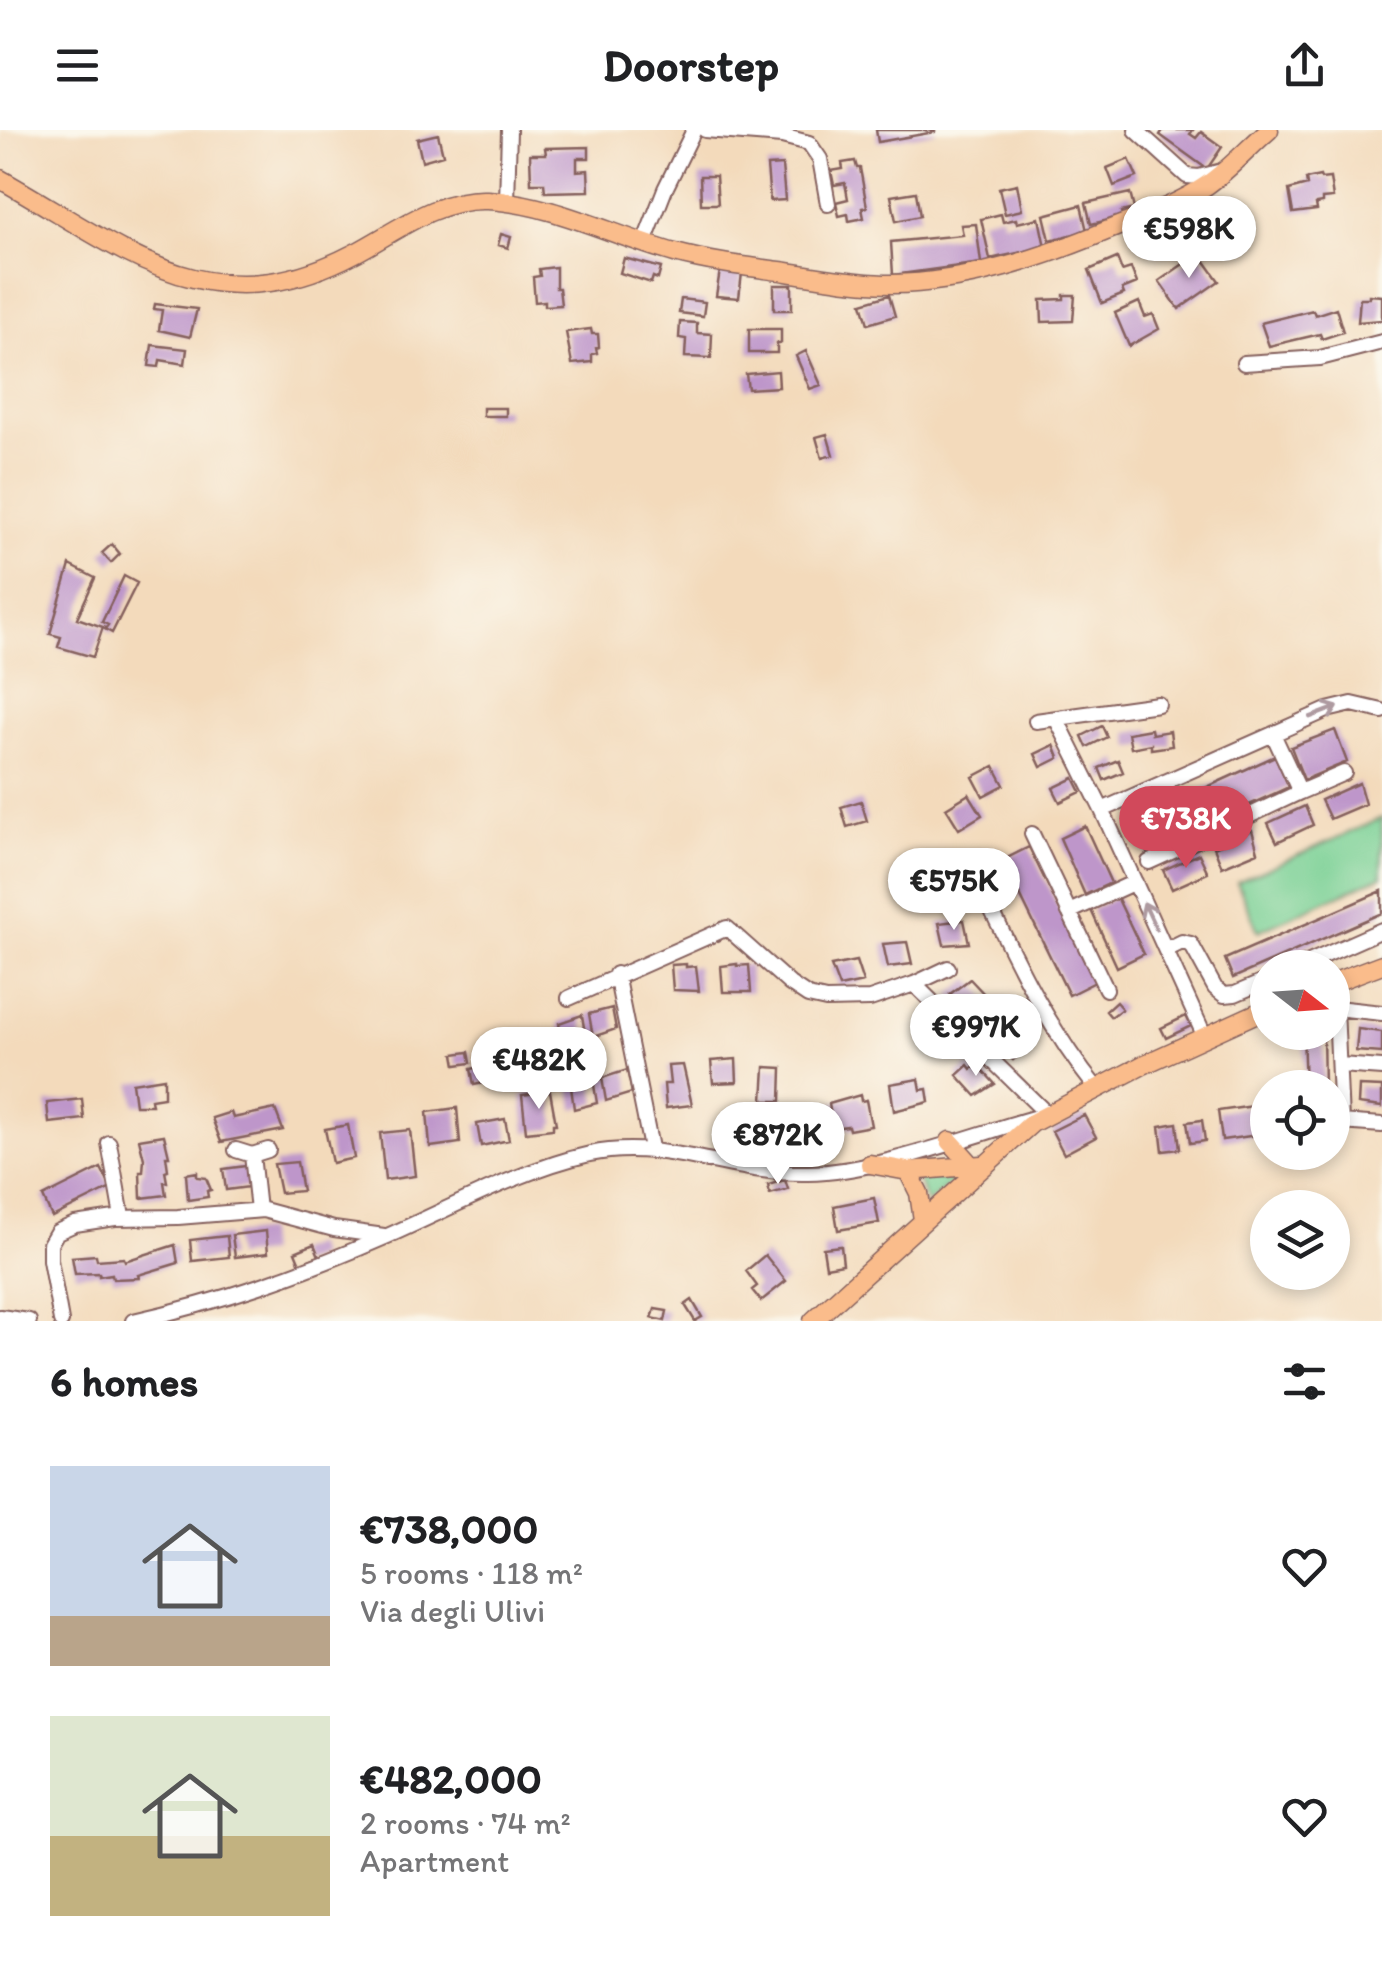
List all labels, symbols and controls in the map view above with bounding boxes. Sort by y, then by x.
icon: menu [50,38,105,93]
text: Doorstep [603,38,779,92]
icon: share [1277,38,1332,93]
pin: €598K [1119,196,1259,281]
text: €598K [1144,209,1234,247]
one-way arrow [1308,702,1339,720]
pin: €738K [1116,786,1256,871]
text: €738K [1141,799,1231,837]
pin: €575K [884,848,1024,933]
text: €575K [910,861,998,899]
one-way arrow [1140,902,1159,932]
north arrow [1250,950,1350,1050]
map controls [1250,950,1350,1290]
pin: €997K [906,994,1046,1079]
text: €997K [932,1007,1020,1045]
pin: €482K [469,1027,609,1112]
text: €482K [493,1040,585,1078]
button: locate [1250,1070,1350,1170]
pin: €872K [708,1102,848,1187]
text: €872K [734,1115,822,1153]
button: layers [1250,1190,1350,1290]
icon: filters [1277,1354,1332,1409]
text: 6 homes [50,1356,198,1407]
text: €738,000 [360,1503,538,1554]
icon: home [130,1506,250,1626]
icon: heart [1277,1539,1332,1594]
text: 5 rooms · 118 m² [360,1554,583,1592]
text: Via degli Ulivi [360,1592,545,1630]
text: €482,000 [360,1753,542,1804]
icon: home [130,1756,250,1876]
icon: heart [1277,1789,1332,1844]
text: 2 rooms · 74 m² [360,1804,571,1842]
text: Apartment [360,1842,509,1880]

